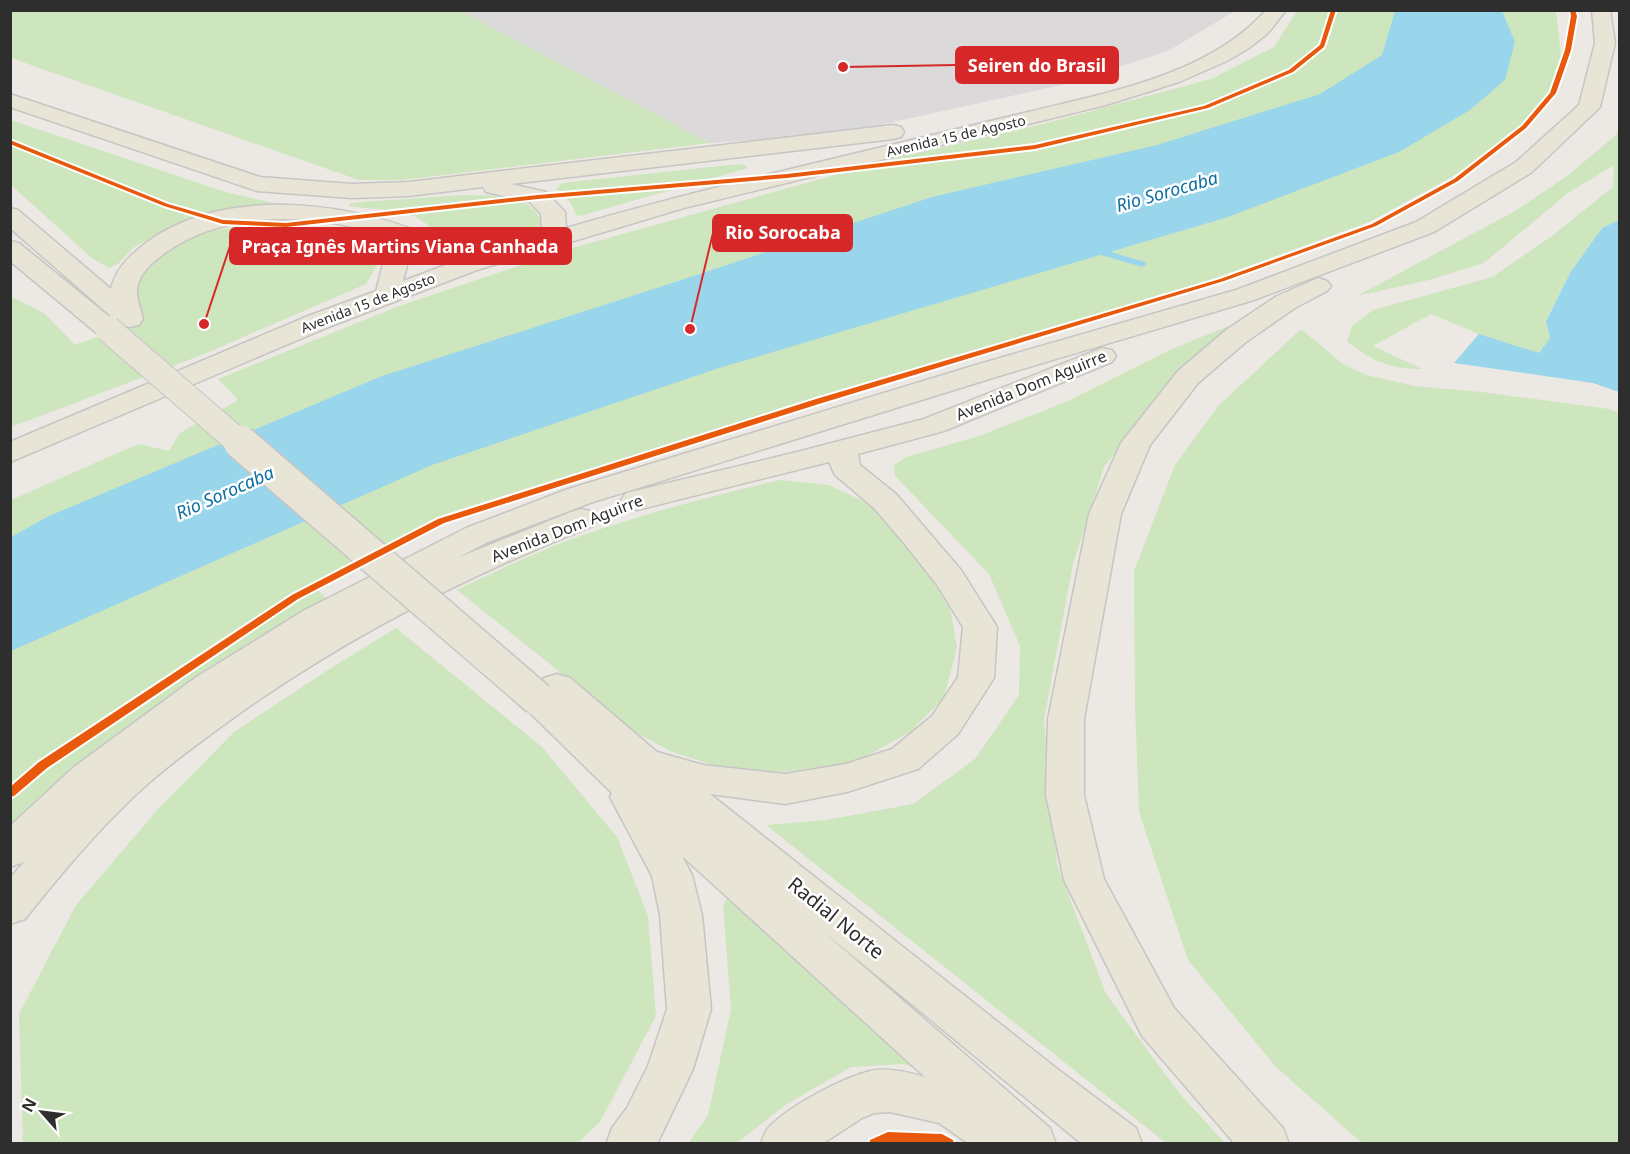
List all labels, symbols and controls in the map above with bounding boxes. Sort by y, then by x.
callout: Seiren do Brasil [956,47,1118,83]
text: Seiren do Brasil [968,53,1106,77]
street label: Avenida 15 de Agosto [884,110,1027,161]
water label: Rio Sorocaba [1113,165,1220,217]
callout: Rio Sorocaba [713,215,852,251]
text: Rio Sorocaba [725,220,841,244]
callout: Praça Ignês Martins Viana Canhada [230,228,571,264]
text: Praça Ignês Martins Viana Canhada [241,234,559,258]
street label: Avenida 15 de Agosto [298,268,438,337]
street label: Avenida Dom Aguirre [952,345,1110,425]
water label: Rio Sorocaba [172,460,277,524]
street label: Avenida Dom Aguirre [488,489,646,567]
street label: Radial Norte [782,870,890,965]
north arrow [12,1082,72,1142]
text: N [16,1094,42,1116]

